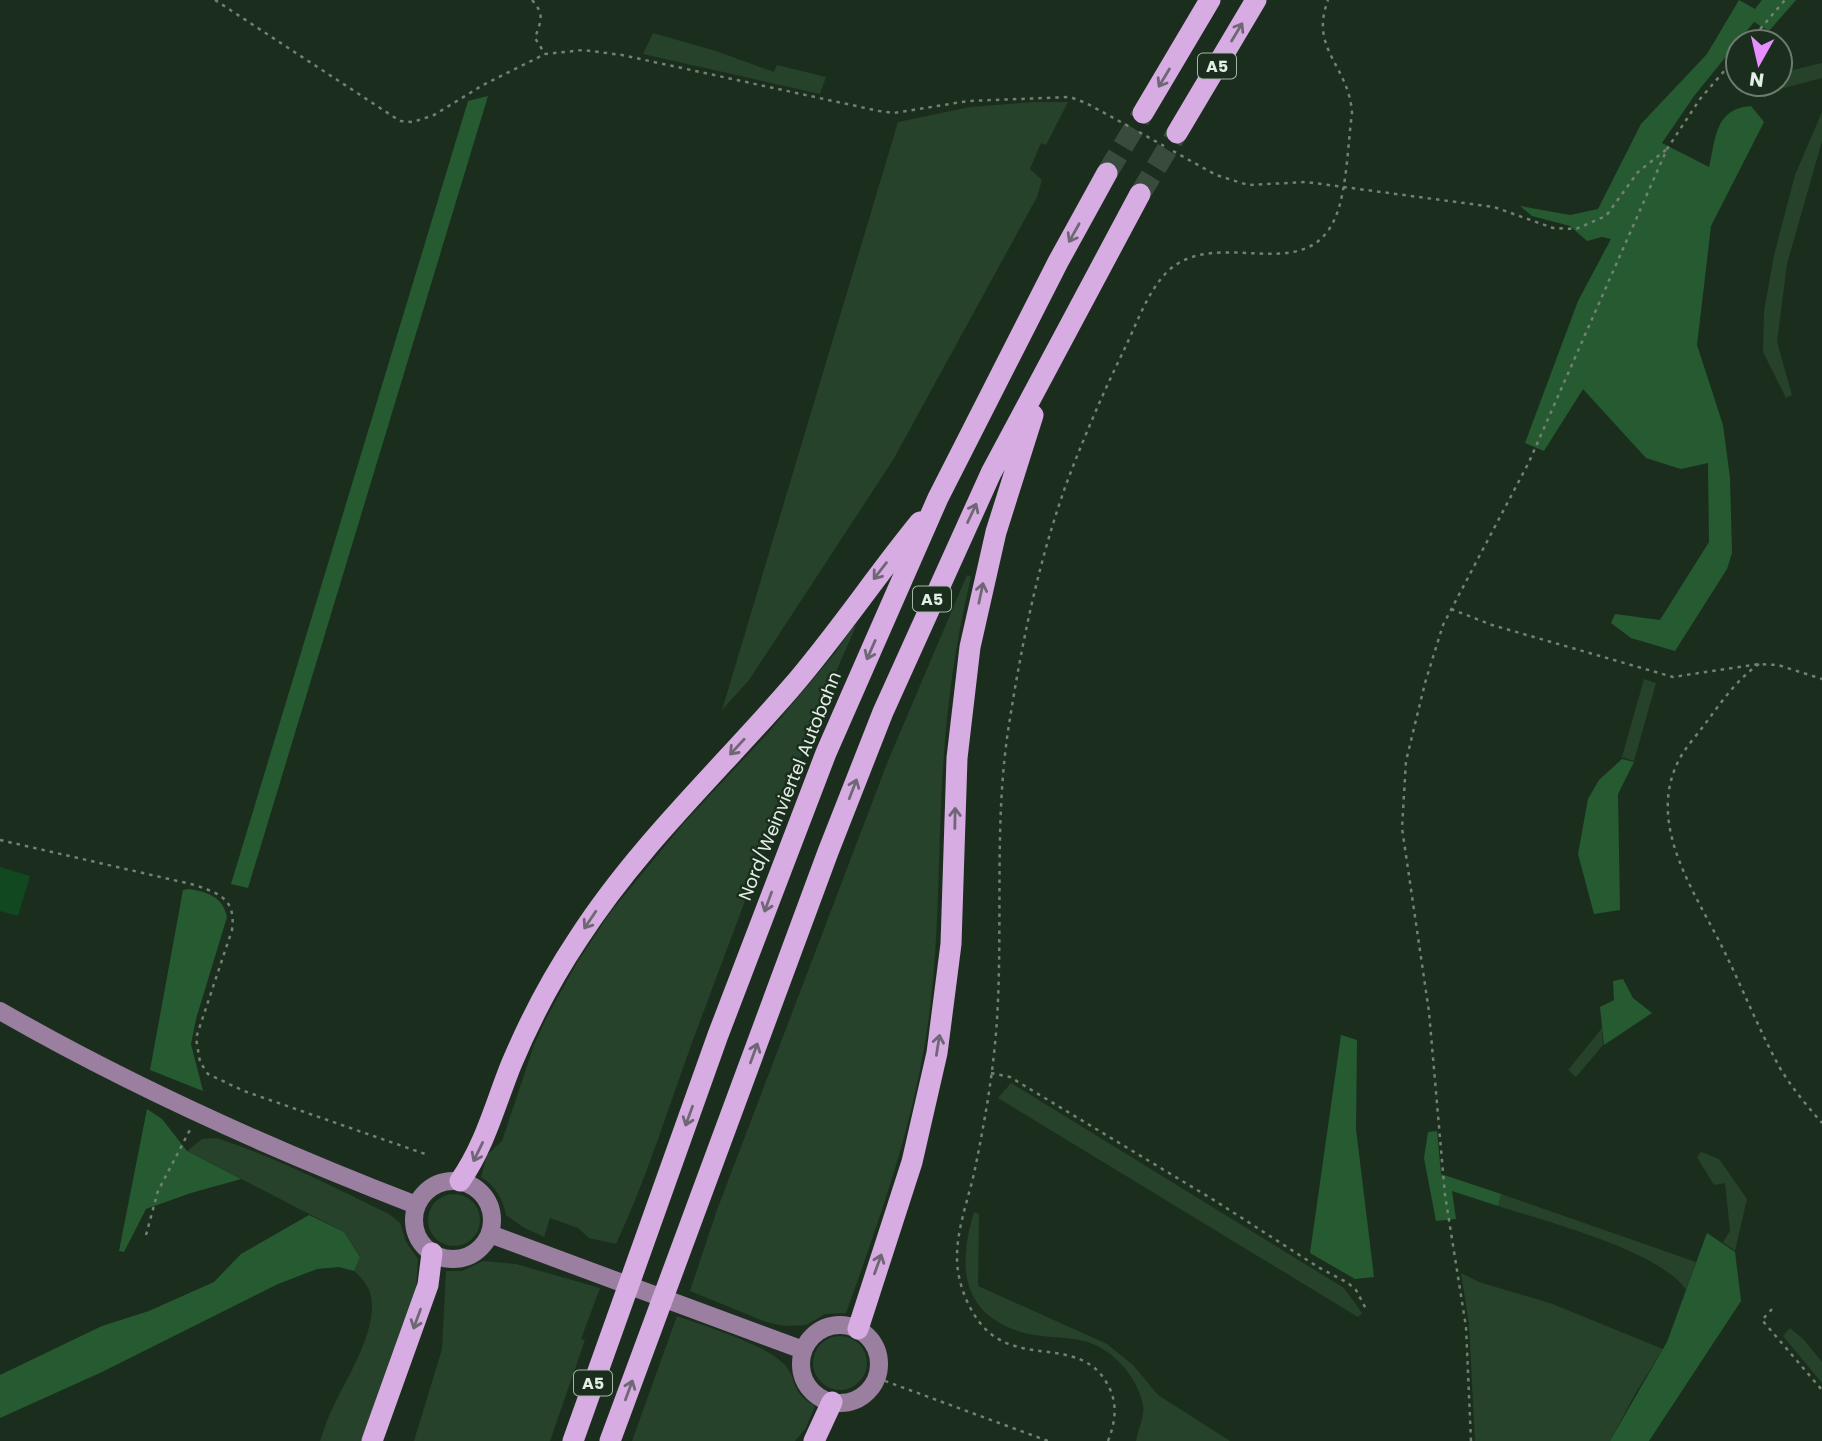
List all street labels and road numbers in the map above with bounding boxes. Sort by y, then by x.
road number: A5 [1198,54,1236,78]
road number: A5 [913,586,951,612]
street label: Nord/Weinviertel Autobahn [732,668,847,904]
road number: A5 [574,1371,612,1396]

